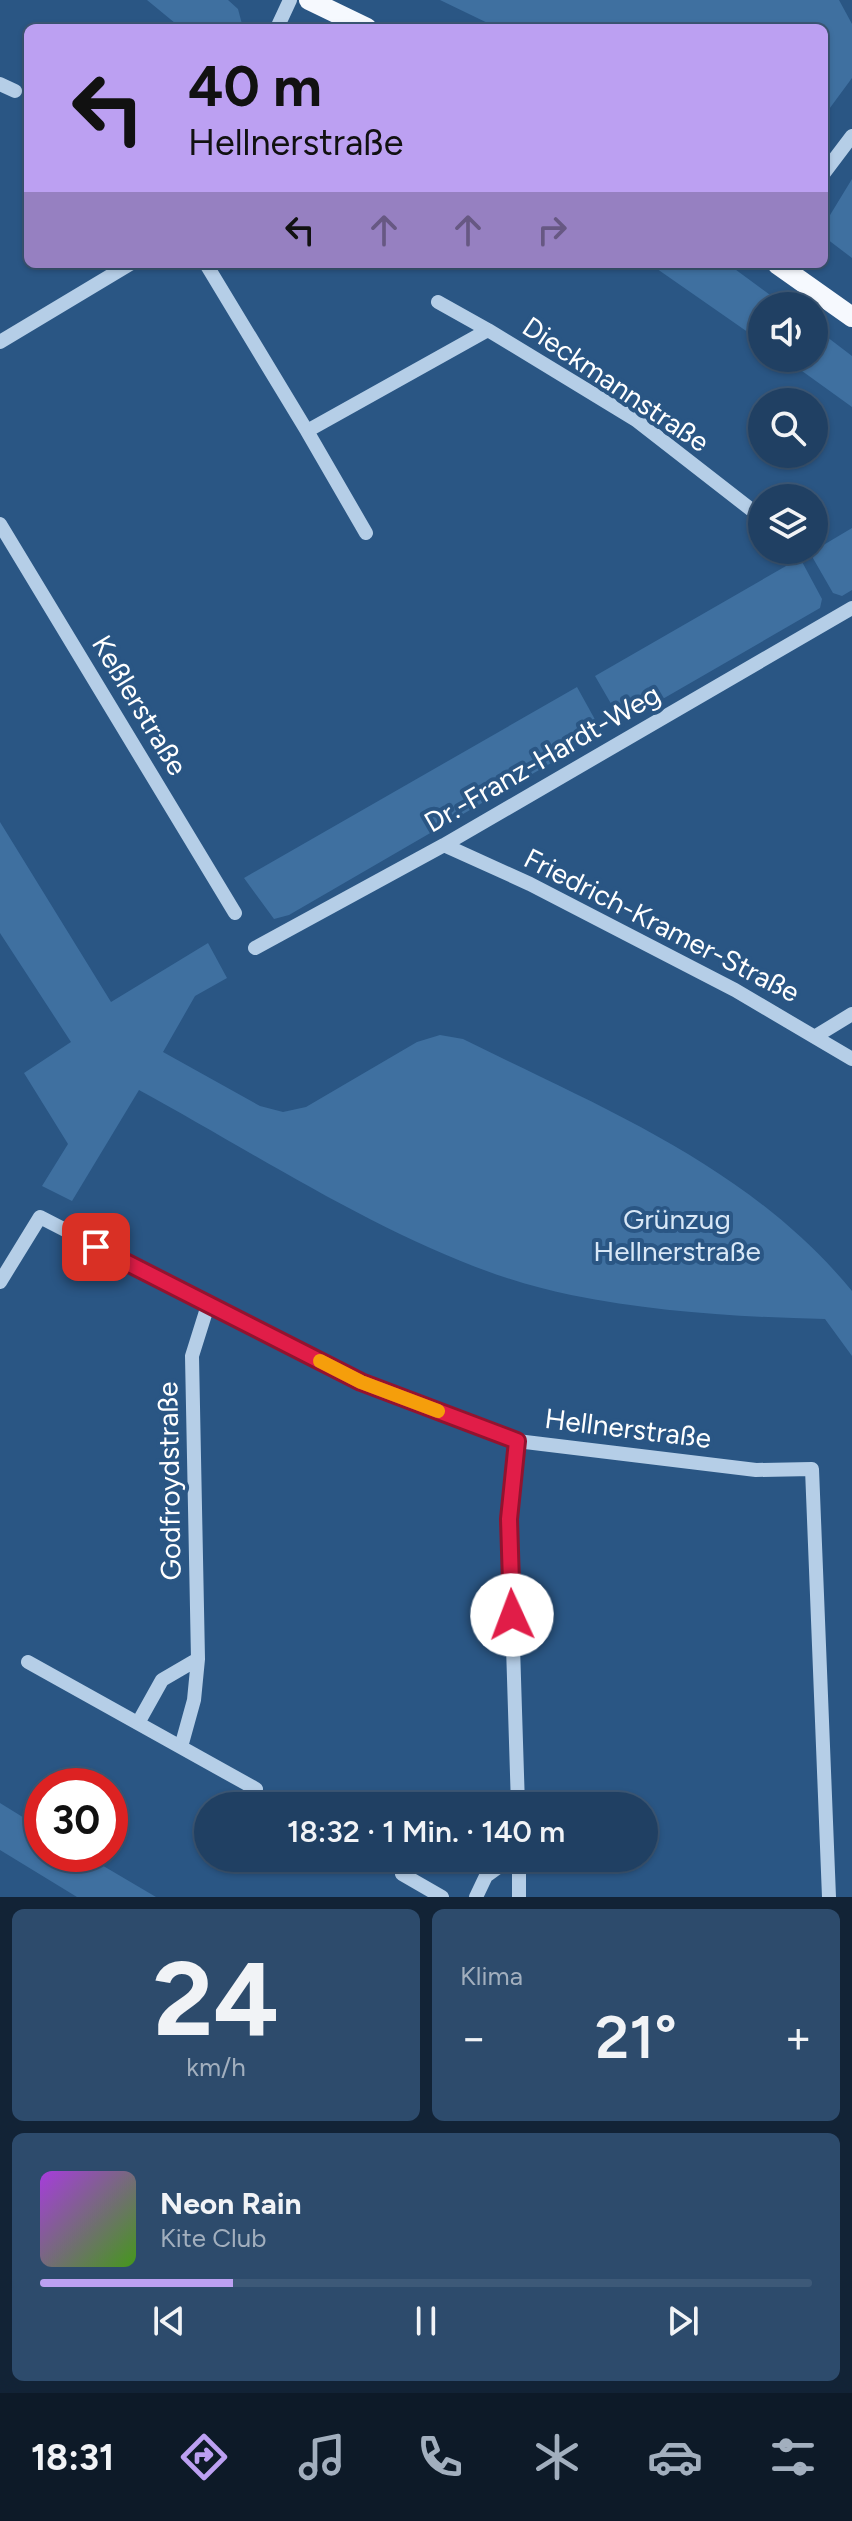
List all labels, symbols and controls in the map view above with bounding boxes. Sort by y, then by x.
text: 40 m [188,53,322,120]
icon: left [56,56,160,160]
text: Hellnerstraße [188,121,403,164]
icon: left [278,208,322,252]
icon: ahead [362,208,406,252]
icon: ahead [446,208,490,252]
icon: right [530,208,574,252]
map controls [748,292,828,564]
button: sound [748,292,828,372]
street label: Dieckmannstraße [516,309,716,459]
button: search [748,388,828,468]
button: layers [748,484,828,564]
street label: Keßlerstraße [85,629,195,781]
street label: Dr.-Franz-Hardt-Weg [418,677,666,839]
street label: Friedrich-Kramer-Straße [519,841,805,1009]
park label: Grünzug Hellnerstraße [593,1202,761,1268]
pin [62,1213,130,1281]
icon: arrive [74,1225,118,1269]
street label: Godfroydstraße [150,1381,188,1581]
street label: Hellnerstraße [543,1401,713,1455]
position arrow [470,1573,554,1657]
speed limit sign: 30 [24,1768,128,1872]
text: 18:32 · 1 Min. · 140 m [287,1813,565,1850]
text: 24 [153,1936,279,2061]
text: Klima [460,1960,523,1992]
text: 21° [595,2001,677,2073]
text: − [460,2011,487,2064]
text: + [785,2011,812,2064]
text: km/h [186,2051,246,2083]
text: Neon Rain [160,2185,302,2222]
text: Kite Club [160,2222,266,2254]
icon: previous [147,2299,191,2343]
icon: pause [404,2299,448,2343]
icon: next [661,2299,705,2343]
icon: directions [176,2429,232,2485]
icon: music [294,2429,350,2485]
icon: phone [412,2429,468,2485]
icon: climate [529,2429,585,2485]
icon: car [647,2429,703,2485]
icon: filters [765,2429,821,2485]
text: 18:31 [31,2436,114,2479]

